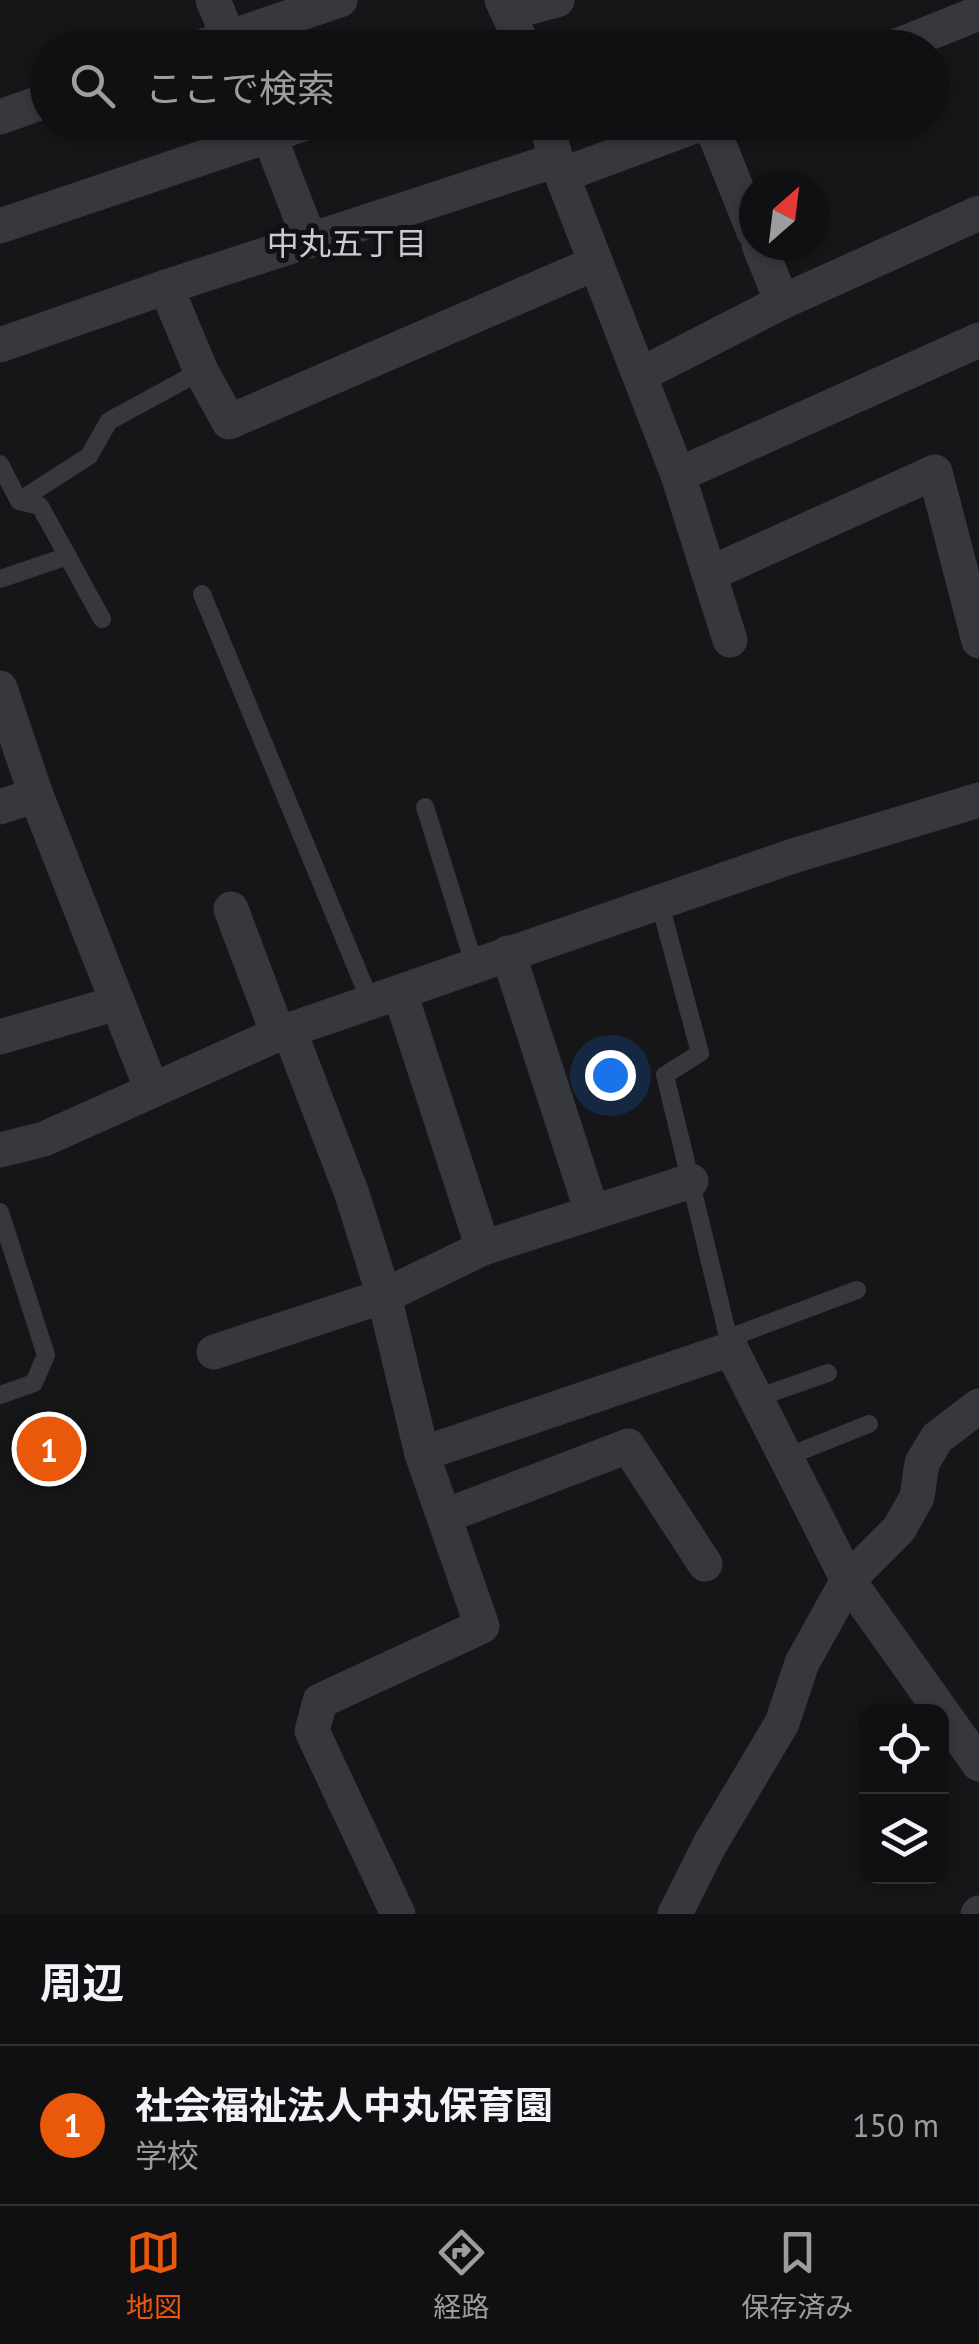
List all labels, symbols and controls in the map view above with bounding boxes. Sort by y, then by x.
search box [30,30,949,140]
icon: search [65,58,120,113]
text: ここで検索 [145,63,335,112]
north arrow [739,170,829,260]
district label: 中丸五丁目 [267,222,427,264]
your location [585,1050,636,1101]
pin: 1 [17,1412,82,1486]
map controls [859,1704,949,1884]
button: locate [859,1704,949,1794]
button: layers [859,1794,949,1884]
text: 周辺 [40,1955,124,2010]
text: 社会福祉法人中丸保育園 [135,2080,553,2129]
text: 1 [63,2104,82,2146]
text: 150 m [852,2104,939,2146]
text: 学校 [135,2134,199,2176]
tab: 地図 [126,2225,182,2325]
tab: 経路 [433,2225,489,2325]
tab: 保存済み [741,2225,853,2325]

